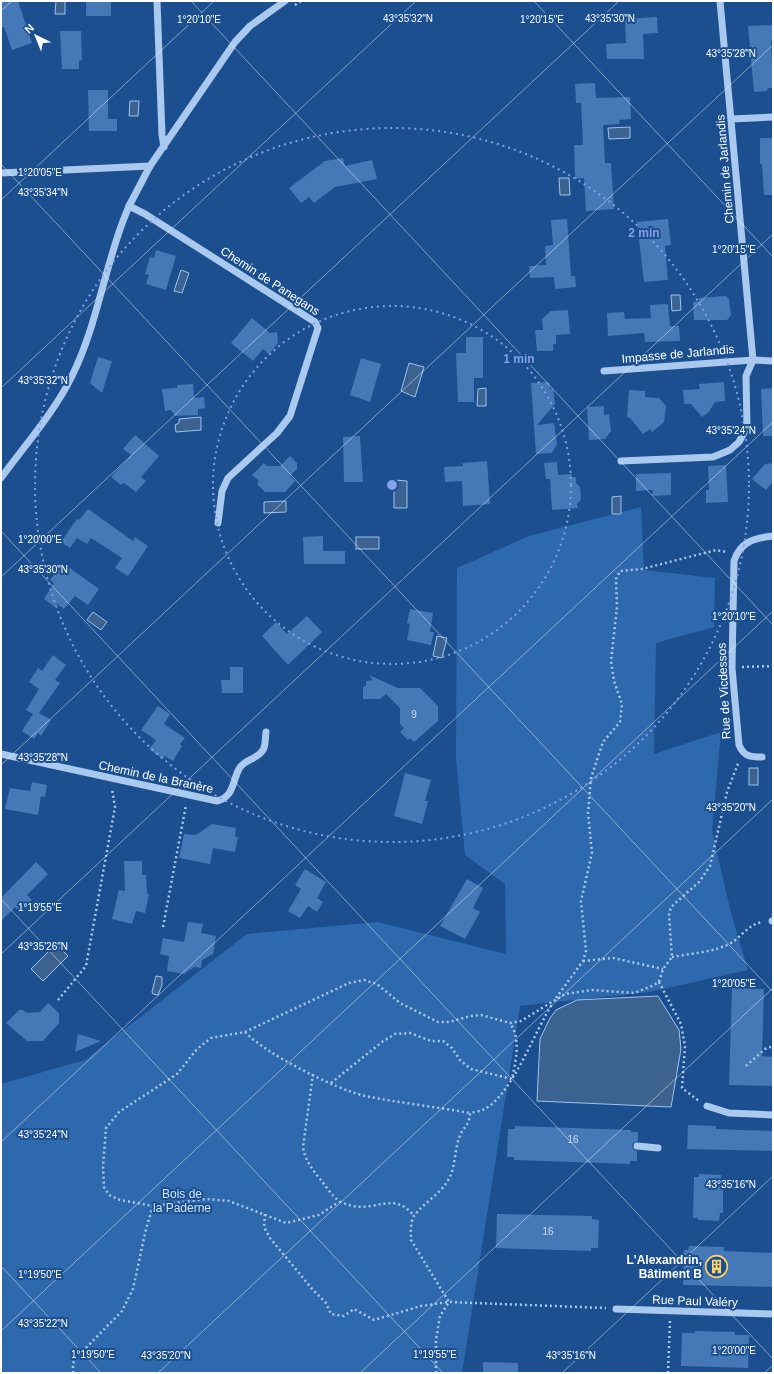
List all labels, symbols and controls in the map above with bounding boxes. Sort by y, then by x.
text: 43°35'32"N [383,13,433,24]
text: 43°35'30"N [585,13,635,24]
text: 1°20'10"E [177,14,221,25]
text: 1°20'15"E [520,14,564,25]
north arrow [16,16,56,56]
text: N [22,22,36,36]
text: 43°35'28"N [706,48,756,59]
street label: Chemin de Jarlandis [713,114,737,224]
text: 1°20'05"E [18,167,62,178]
text: 43°35'34"N [18,187,68,198]
text: 2 min [628,226,660,240]
street label: Chemin de Panegans [218,244,322,318]
text: 1°20'15"E [712,244,756,255]
street label: Impasse de Jarlandis [621,342,735,366]
text: 1 min [503,352,535,366]
text: 43°35'32"N [18,375,68,386]
text: 43°35'24"N [706,425,756,436]
centre of rings [385,478,399,492]
text: 1°20'00"E [18,534,62,545]
text: 43°35'30"N [18,564,68,575]
text: 1°20'10"E [712,611,756,622]
street label: Rue de Vicdessos [714,642,734,740]
house number: 9 [411,709,417,720]
text: 43°35'28"N [18,752,68,763]
street label: Chemin de la Branère [97,758,215,796]
text: 43°35'20"N [706,802,756,813]
text: 1°19'55"E [18,902,62,913]
text: 43°35'26"N [18,941,68,952]
text: 1°20'05"E [712,978,756,989]
text: 43°35'24"N [18,1129,68,1140]
house number: 16 [567,1134,579,1145]
text: 43°35'16"N [706,1179,756,1190]
park label: Bois de la Paderne [153,1187,211,1215]
house number: 16 [542,1226,554,1237]
place label: L'Alexandrin, Bâtiment B [626,1253,702,1281]
building icon: L'Alexandrin, Bâtiment B [704,1254,730,1280]
text: 1°19'50"E [18,1269,62,1280]
street label: Rue Paul Valéry [652,1293,738,1309]
text: 43°35'22"N [18,1318,68,1329]
text: 1°20'00"E [712,1345,756,1356]
text: 1°19'50"E [71,1349,115,1360]
text: 1°19'55"E [413,1349,457,1360]
text: 43°35'20"N [141,1350,191,1361]
text: 43°35'16"N [546,1350,596,1361]

